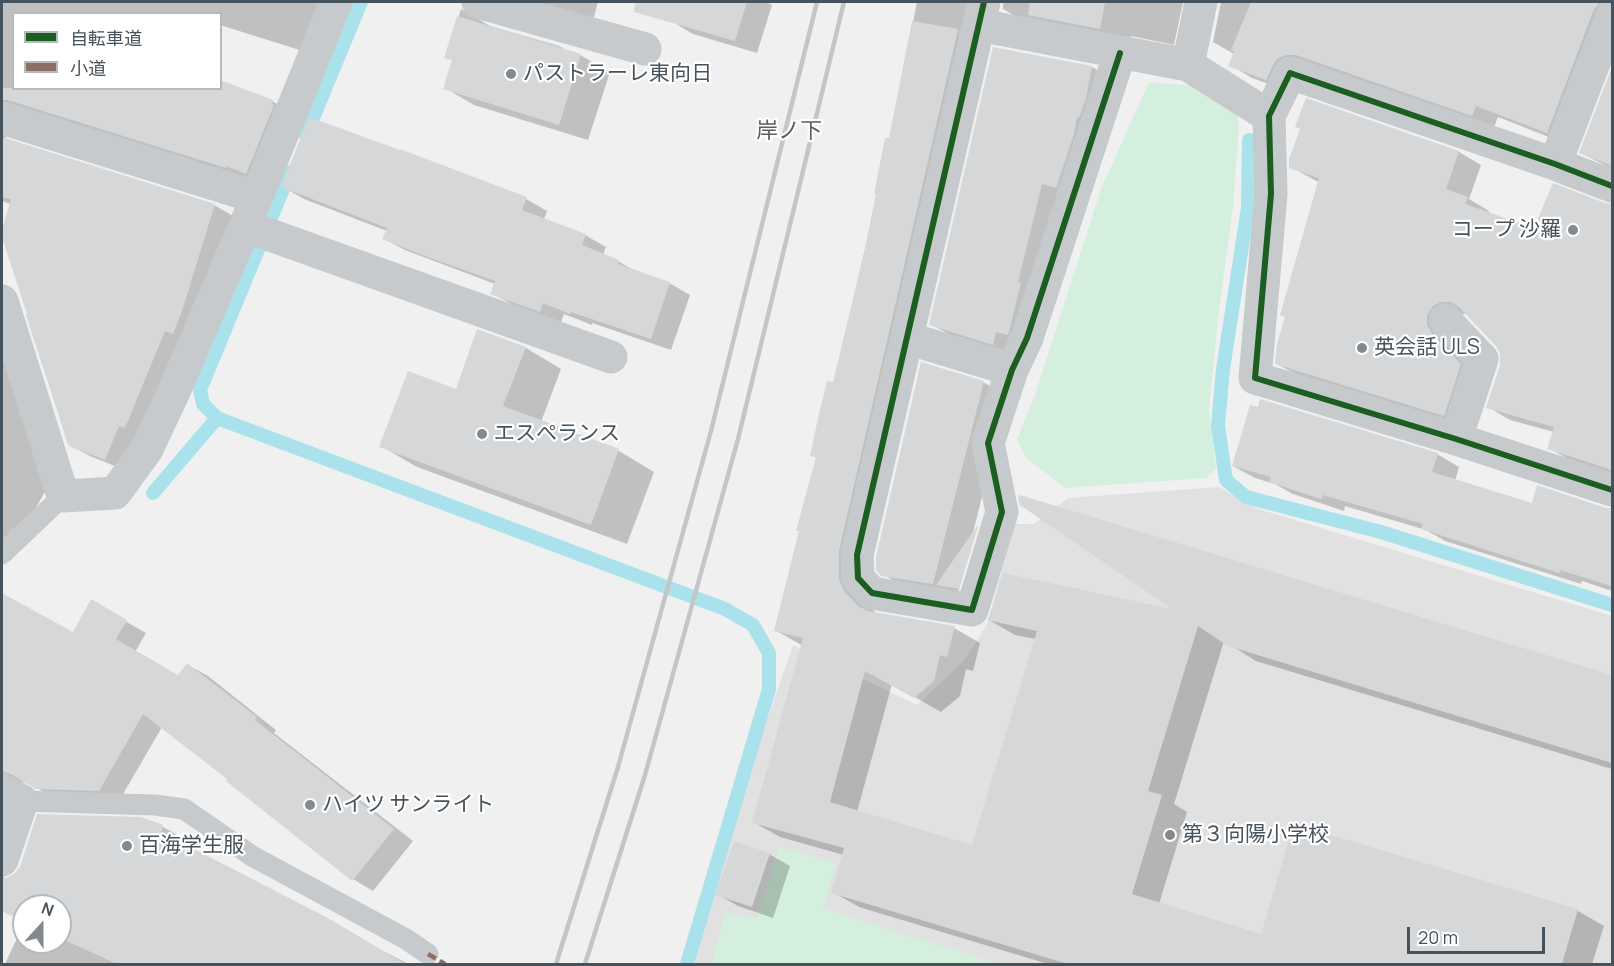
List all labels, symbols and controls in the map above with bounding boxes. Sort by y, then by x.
legend [12,12,222,90]
text: 自転車道 [70,26,142,50]
text: 小道 [70,56,106,80]
place label: パストラーレ東向日 [523,61,712,87]
marker: パストラーレ東向日 [504,67,518,81]
district label: 岸ノ下 [756,119,822,145]
place label: コープ 沙羅 [1452,217,1561,243]
marker: コープ 沙羅 [1566,223,1580,237]
place label: 英会話 ULS [1374,335,1480,361]
marker: 英会話 ULS [1355,341,1369,355]
place label: エスぺランス [494,421,620,447]
marker: エスぺランス [475,427,489,441]
place label: ハイツ サンライト [322,792,494,818]
marker: ハイツ サンライト [303,798,317,812]
place label: 第３向陽小学校 [1182,822,1329,848]
marker: 第３向陽小学校 [1163,828,1177,842]
place label: 百海学生服 [139,833,244,859]
marker: 百海学生服 [120,839,134,853]
north arrow [12,894,72,954]
text: N [38,897,57,921]
scale bar [1410,915,1548,953]
text: 20 m [1418,925,1458,949]

